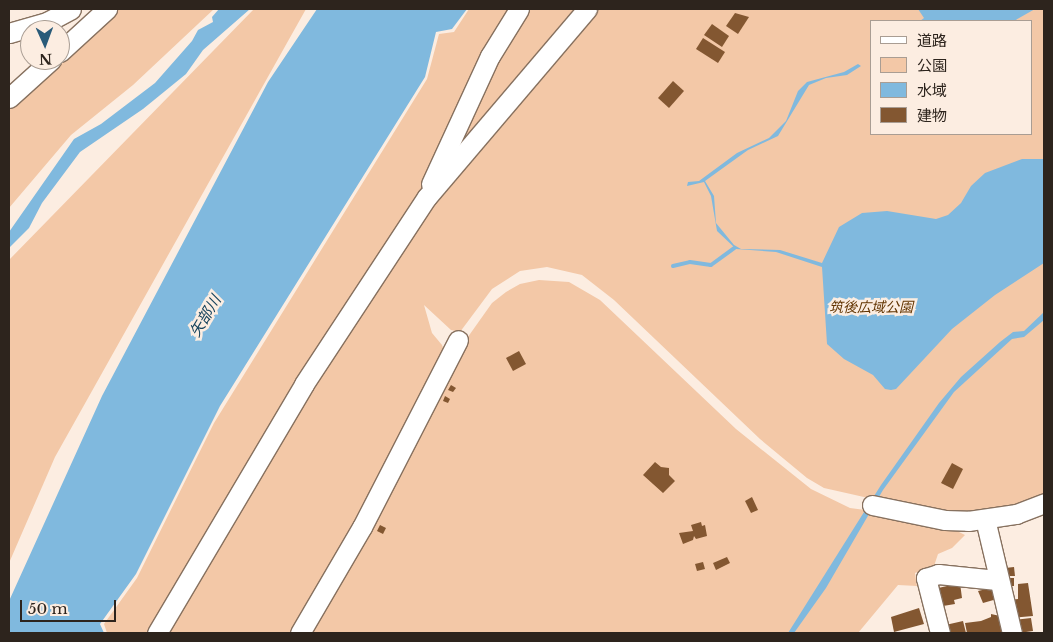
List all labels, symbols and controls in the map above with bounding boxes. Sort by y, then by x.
north arrow [20,20,70,70]
legend [870,20,1033,135]
text: 道路 [917,31,947,50]
text: N [39,50,52,68]
text: 公園 [917,56,947,75]
text: 水域 [917,81,947,100]
text: 建物 [917,106,947,125]
water label: 矢部川 [186,292,224,340]
park label: 筑後広域公園 [829,299,913,315]
scale bar [22,590,119,622]
text: 50 m [28,599,68,618]

